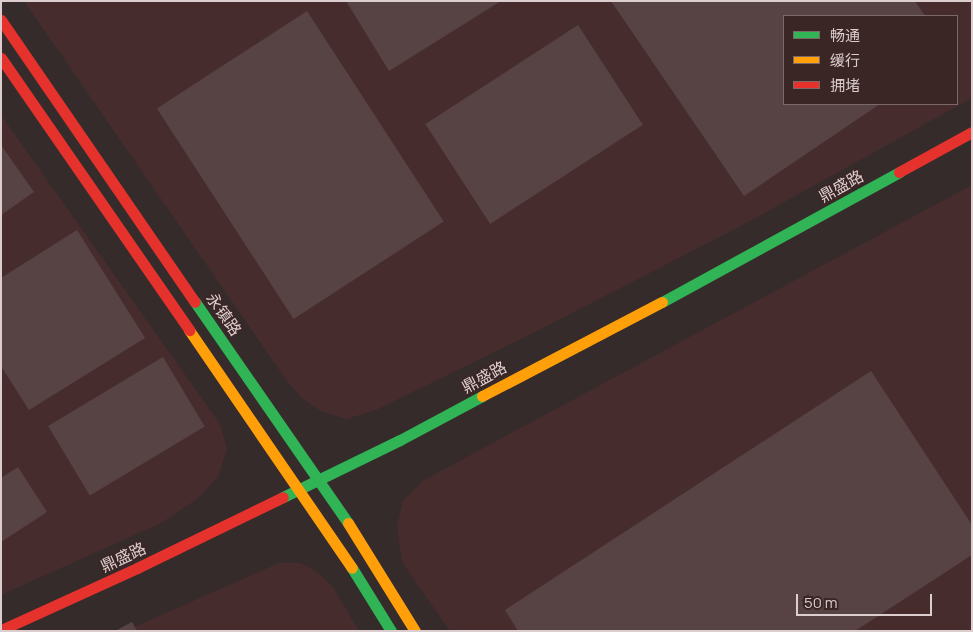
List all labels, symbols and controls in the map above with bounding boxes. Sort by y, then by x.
legend [783,15,958,105]
text: 畅通 [830,25,860,46]
text: 缓行 [830,50,860,71]
text: 拥堵 [830,75,860,96]
street label: 鼎盛路 [815,166,867,206]
street label: 永镇路 [202,289,246,339]
street label: 鼎盛路 [458,357,510,397]
street label: 鼎盛路 [97,538,149,576]
scale bar [798,584,934,616]
text: 50 m [804,592,838,613]

